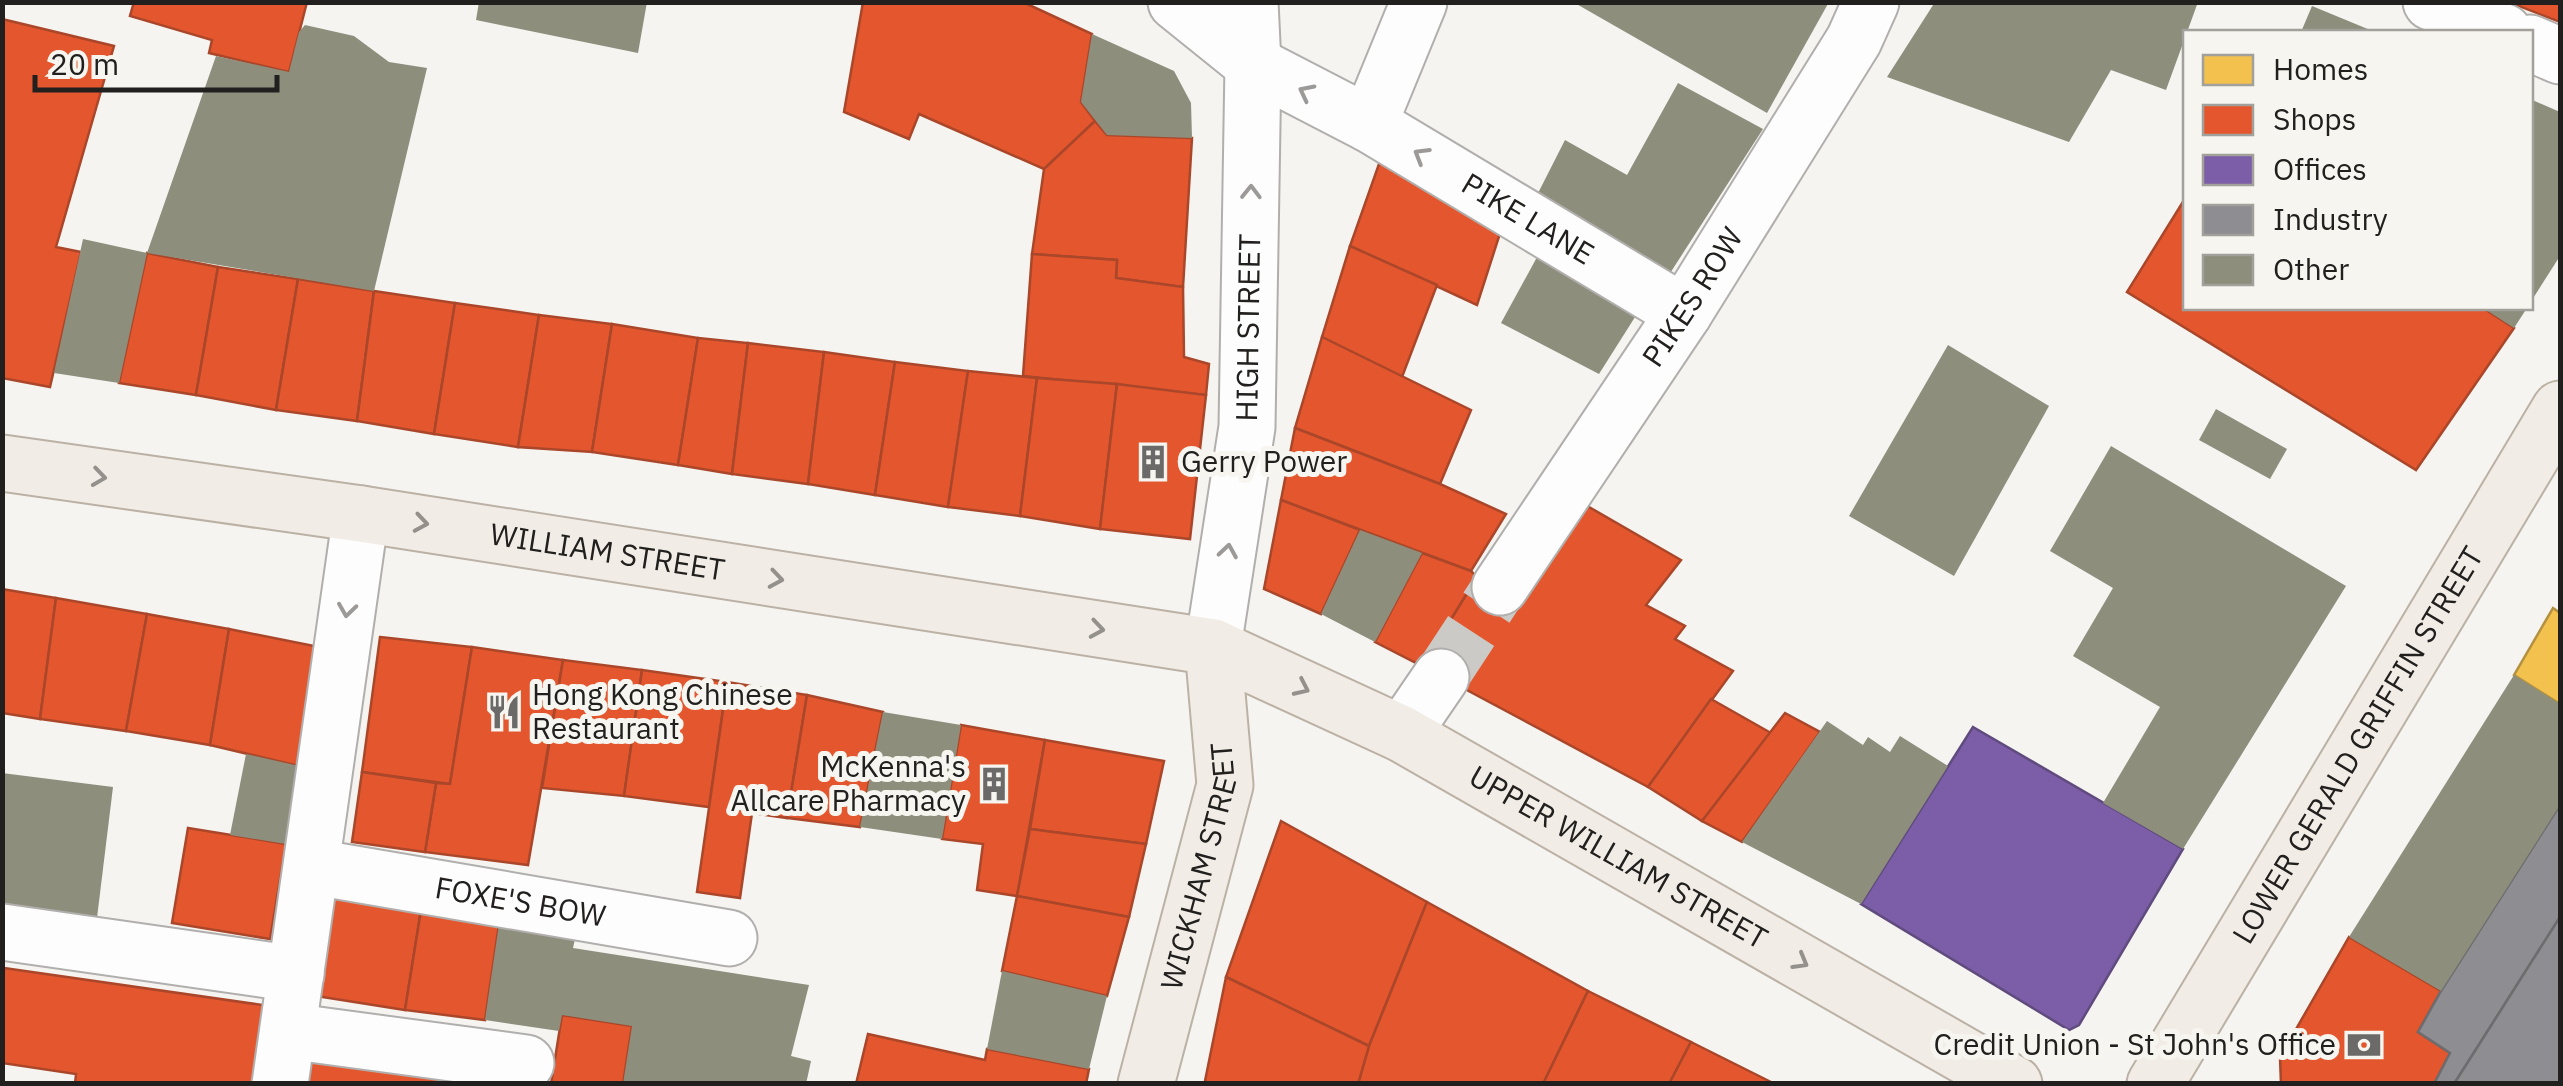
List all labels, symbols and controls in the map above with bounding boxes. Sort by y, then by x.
scale bar [35,30,278,92]
legend [2183,30,2533,310]
text: 20 m [50,44,119,83]
text: Homes [2273,49,2368,88]
one-way arrow [1299,85,1317,104]
text: Shops [2273,99,2356,138]
one-way arrow [1414,148,1432,167]
text: Offices [2273,149,2367,188]
street label: PIKE LANE [1455,163,1602,273]
one-way arrow [1240,184,1261,200]
text: Industry [2273,199,2388,238]
street label: PIKES ROW [1632,219,1751,374]
street label: HIGH STREET [1226,233,1268,422]
text: Other [2273,249,2349,288]
place label: Gerry Power [1181,441,1347,480]
building icon: Gerry Power [1134,443,1172,481]
one-way arrow [91,465,107,486]
one-way arrow [412,512,429,533]
street label: WILLIAM STREET [488,513,728,589]
street label: LOWER GERALD GRIFFIN STREET [2223,539,2491,950]
one-way arrow [1216,542,1237,559]
one-way arrow [768,568,785,589]
one-way arrow [338,602,359,619]
one-way arrow [1089,618,1106,639]
place label: Hong Kong Chinese Restaurant [532,674,793,747]
one-way arrow [1292,676,1310,696]
restaurant icon: Hong Kong Chinese Restaurant [485,693,523,731]
street label: WICKHAM STREET [1151,741,1244,994]
place label: McKenna's Allcare Pharmacy [731,746,966,819]
street label: UPPER WILLIAM STREET [1463,756,1775,957]
building icon: McKenna's Allcare Pharmacy [975,765,1013,803]
street label: FOXE'S BOW [432,867,609,935]
one-way arrow [1790,950,1808,970]
place label: Credit Union - St John's Office [1934,1024,2336,1063]
bank icon: Credit Union - St John's Office [2345,1026,2383,1064]

